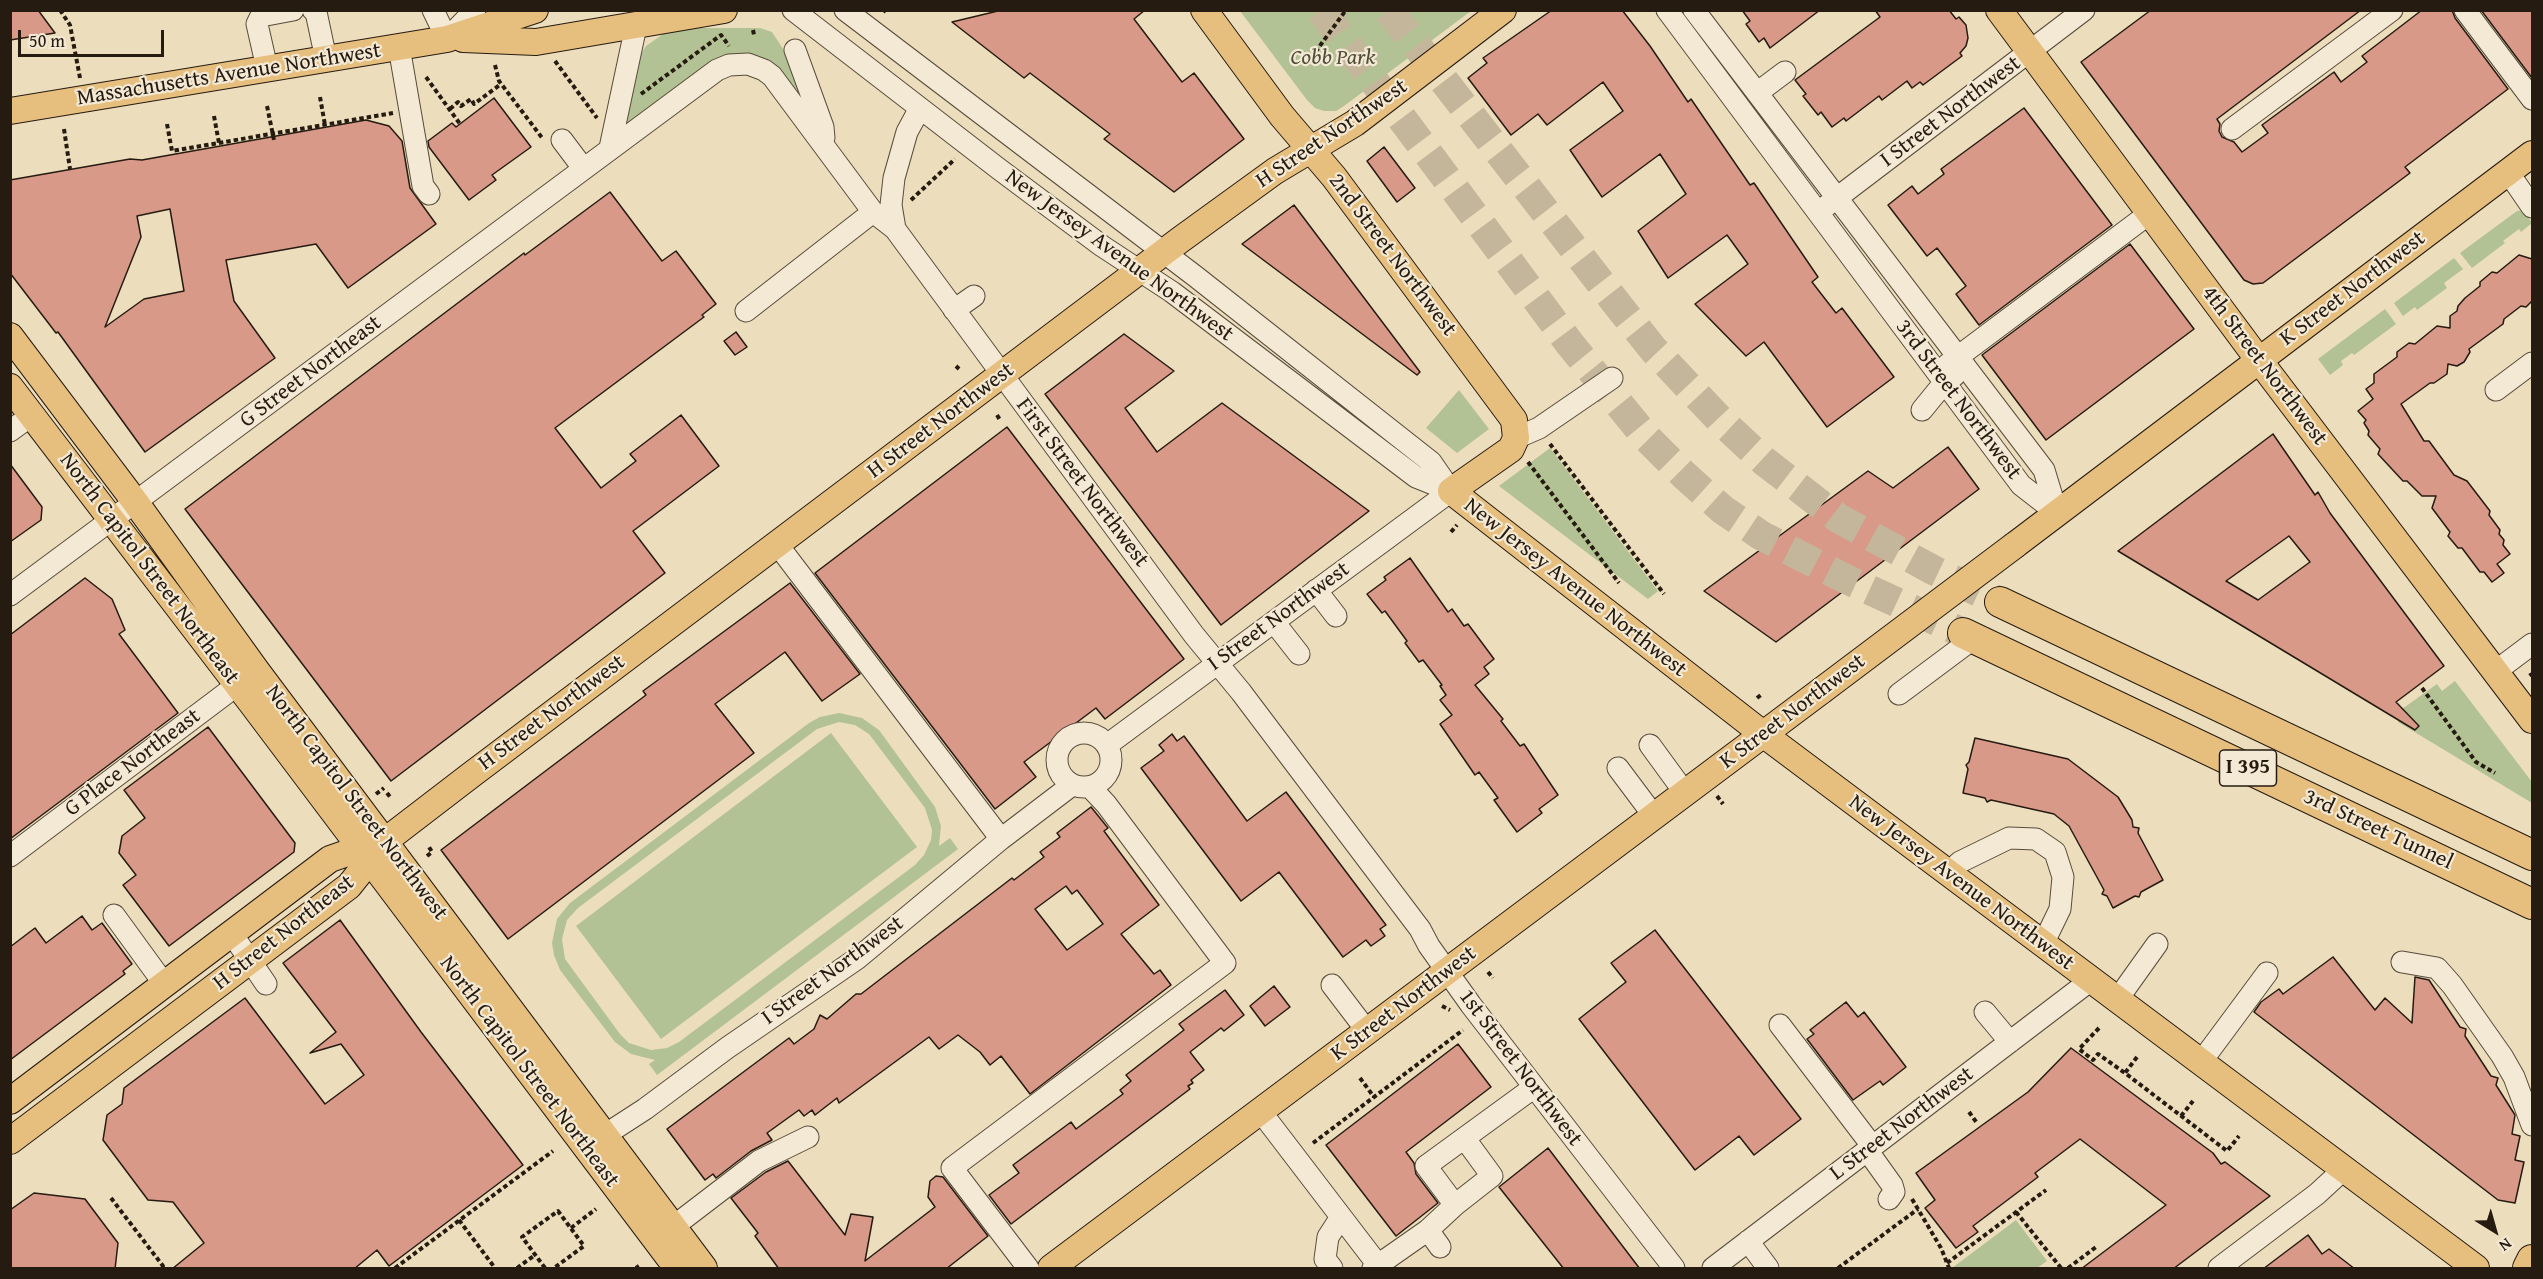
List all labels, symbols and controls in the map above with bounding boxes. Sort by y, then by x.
scale bar [21,18,166,56]
text: 50 m [29,27,65,54]
street label: Massachusetts Avenue Northwest [75,38,383,112]
park label: Cobb Park [1291,45,1375,71]
street label: I Street Northwest [1876,51,2026,173]
street label: H Street Northwest [1251,74,1413,194]
street label: New Jersey Avenue Northwest [1000,164,1238,348]
street label: 2nd Street Northwest [1322,168,1462,342]
street label: K Street Northwest [2275,226,2431,352]
street label: 4th Street Northwest [2195,281,2333,451]
street label: G Street Northeast [235,310,387,434]
street label: 3rd Street Northwest [1889,315,2027,485]
street label: H Street Northwest [862,357,1020,485]
street label: First Street Northwest [1010,393,1154,573]
street label: North Capitol Street Northeast [53,448,245,690]
street label: New Jersey Avenue Northwest [1458,493,1692,683]
street label: I Street Northwest [1203,557,1355,677]
street label: H Street Northwest [473,649,631,777]
street label: K Street Northwest [1715,649,1871,775]
street label: North Capitol Street Northwest [259,680,453,926]
street label: G Place Northeast [60,703,206,823]
road number: I 395 [2220,750,2276,786]
street label: 3rd Street Tunnel [2299,784,2457,876]
street label: New Jersey Avenue Northwest [1843,790,2079,976]
street label: H Street Northeast [208,870,360,996]
street label: I Street Northwest [757,911,909,1031]
street label: K Street Northwest [1326,941,1482,1067]
street label: North Capitol Street Northeast [433,951,625,1193]
street label: 1st Street Northwest [1453,984,1587,1152]
street label: L Street Northwest [1825,1061,1979,1187]
north arrow [2465,1201,2525,1261]
text: N [2494,1233,2517,1258]

